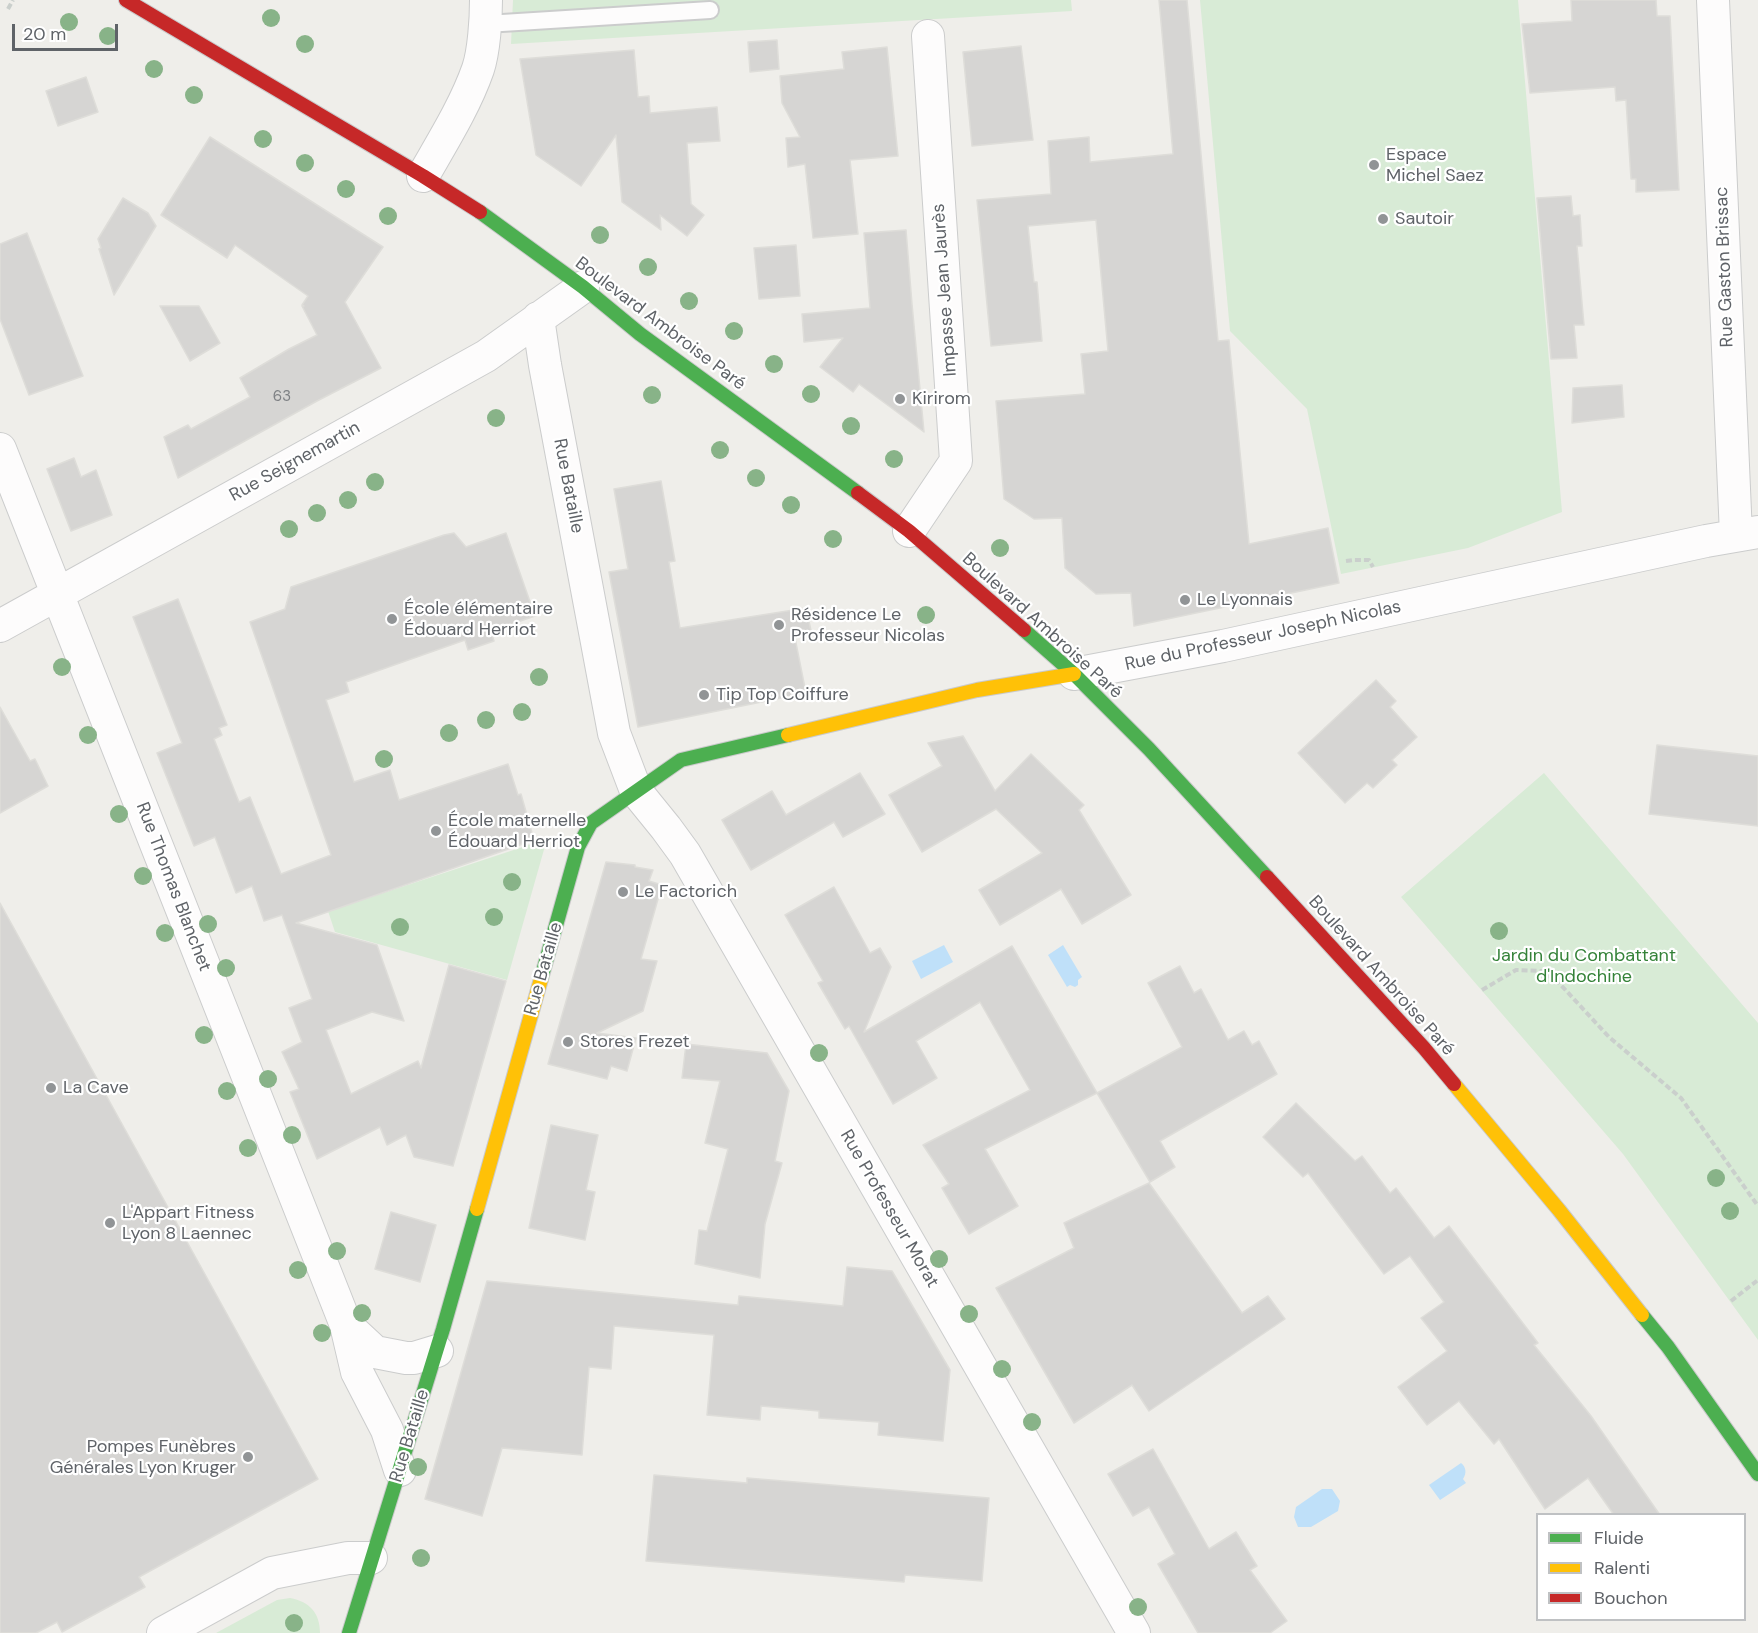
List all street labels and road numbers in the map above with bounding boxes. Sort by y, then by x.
street label: Rue Gaston Brissac [1711,186,1739,348]
street label: Impasse Jean Jaurès [928,203,962,377]
street label: Boulevard Ambroise Paré [570,253,750,395]
street label: Rue Seignemartin [226,417,364,507]
street label: Rue Bataille [548,437,588,535]
street label: Boulevard Ambroise Paré [958,548,1126,704]
street label: Rue du Professeur Joseph Nicolas [1123,596,1403,676]
street label: Rue Thomas Blanchet [131,799,215,975]
street label: Boulevard Ambroise Paré [1303,892,1459,1060]
street label: Rue Bataille [520,920,568,1018]
street label: Rue Professeur Morat [835,1126,943,1292]
street label: Rue Bataille [386,1387,434,1485]

